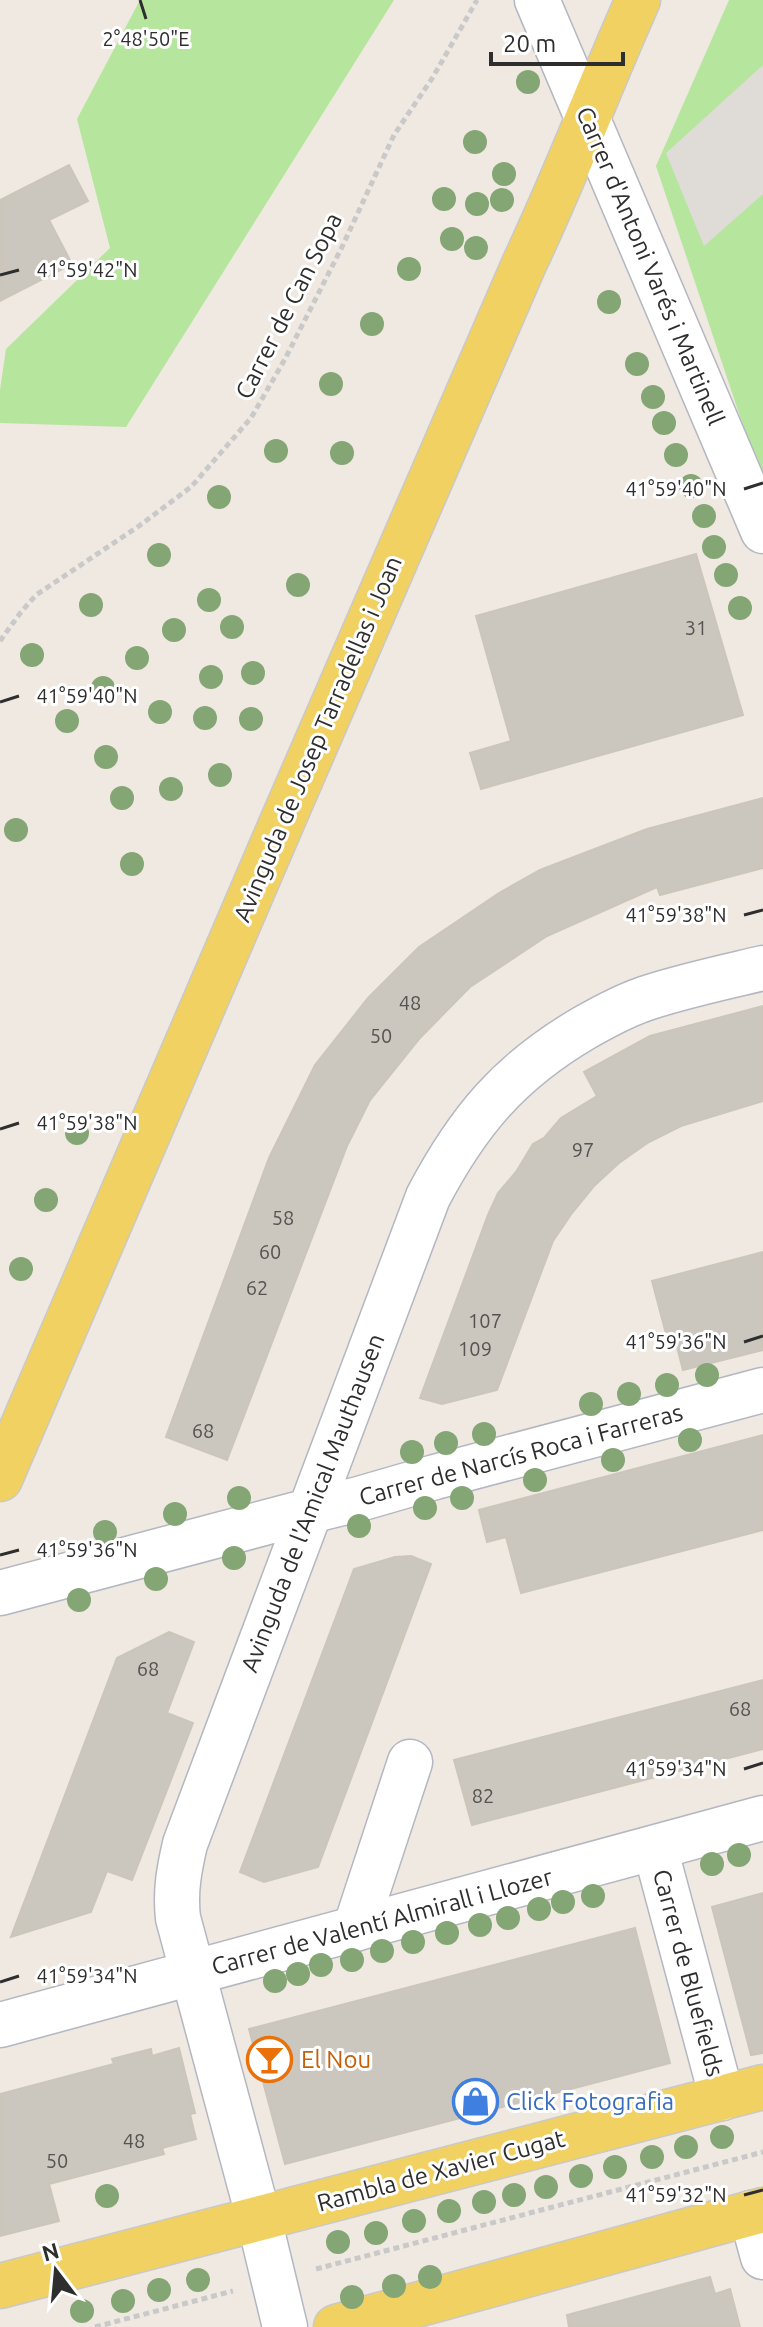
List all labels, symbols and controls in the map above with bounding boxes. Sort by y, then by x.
scale bar [491,16,623,66]
text: 2°48'50"E [103,27,189,50]
text: 20 m [503,30,556,57]
street label: Carrer d'Antoni Varés i Martinell [571,103,730,429]
street label: Carrer de Can Sopa [230,208,347,403]
text: 41°59'42"N [36,258,138,281]
text: 41°59'40"N [625,477,727,500]
street label: Avinguda de Josep Tarradellas i Joan [228,552,407,926]
house number: 31 [685,616,707,639]
text: 41°59'40"N [36,684,138,707]
text: 41°59'38"N [625,903,727,926]
house number: 48 [399,991,421,1014]
house number: 50 [370,1024,392,1047]
text: 41°59'38"N [36,1111,138,1134]
house number: 97 [572,1138,594,1161]
house number: 58 [272,1206,294,1229]
house number: 60 [259,1240,281,1263]
house number: 62 [246,1276,268,1299]
house number: 107 [468,1309,502,1332]
street label: Avinguda de l'Amical Mauthausen [235,1330,390,1676]
text: 41°59'36"N [625,1330,727,1353]
house number: 109 [458,1337,492,1360]
street label: Carrer de Narcís Roca i Farreras [356,1398,686,1511]
house number: 68 [192,1419,214,1442]
text: 41°59'36"N [36,1538,138,1561]
house number: 68 [137,1657,159,1680]
house number: 68 [729,1697,751,1720]
text: 41°59'34"N [625,1757,727,1780]
house number: 82 [472,1784,494,1807]
street label: Carrer de Valentí Almirall i Llozer [208,1863,555,1980]
street label: Carrer de Bluefields [648,1866,729,2079]
text: 41°59'34"N [36,1964,138,1987]
bar icon: El Nou [246,2036,294,2084]
place label: El Nou [301,2046,371,2073]
shop icon: Click Fotografia [451,2078,499,2126]
place label: Click Fotografia [506,2088,674,2115]
street label: Rambla de Xavier Cugat [314,2124,568,2217]
house number: 48 [123,2129,145,2152]
house number: 50 [46,2149,68,2172]
text: 41°59'32"N [625,2183,727,2206]
north arrow [16,2231,96,2311]
text: N [39,2237,62,2266]

